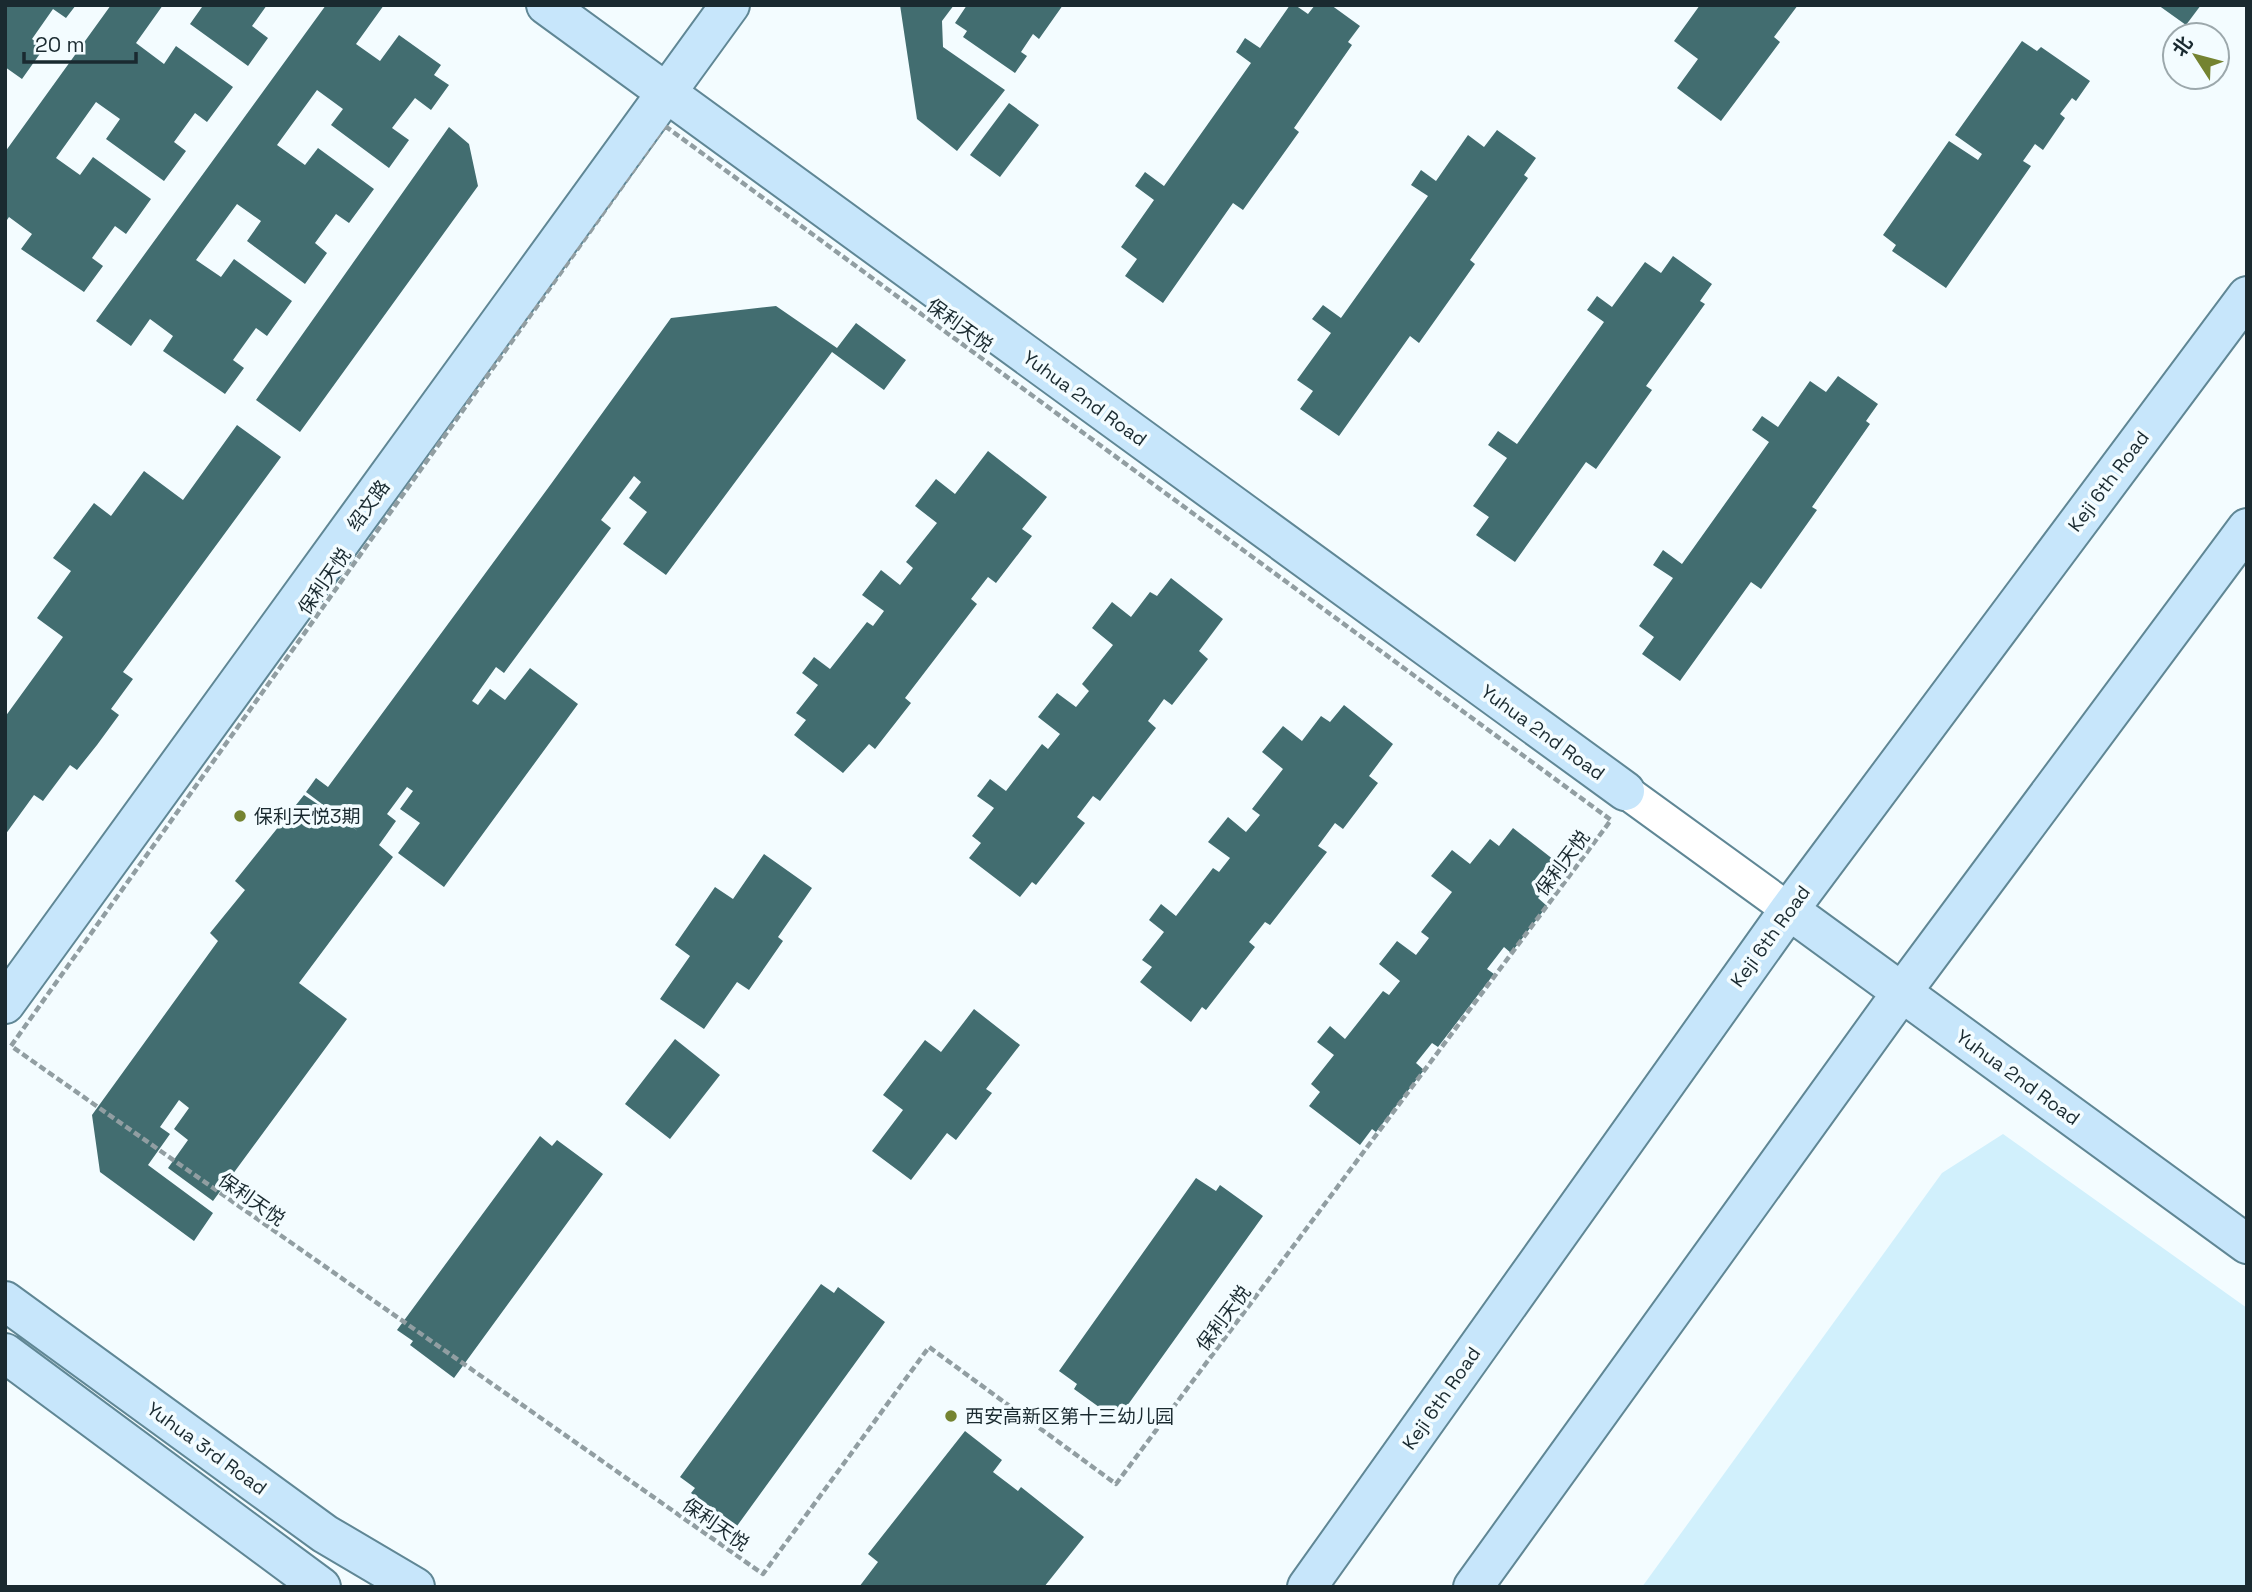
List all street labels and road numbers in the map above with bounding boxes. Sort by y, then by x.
street label: 保利天悦 [922,293,998,358]
street label: Yuhua 2nd Road [1018,345,1152,452]
street label: Keji 6th Road [2062,426,2155,537]
street label: 绍文路 [342,475,395,536]
street label: 保利天悦 [292,543,356,620]
street label: Yuhua 2nd Road [1476,679,1610,786]
street label: 保利天悦 [1530,825,1595,901]
street label: Keji 6th Road [1725,880,1816,992]
street label: Yuhua 2nd Road [1951,1024,2085,1131]
street label: 保利天悦 [213,1167,290,1231]
street label: 保利天悦 [1191,1280,1256,1356]
street label: Keji 6th Road [1397,1342,1486,1455]
street label: Yuhua 3rd Road [142,1396,272,1500]
street label: 保利天悦 [677,1492,754,1556]

